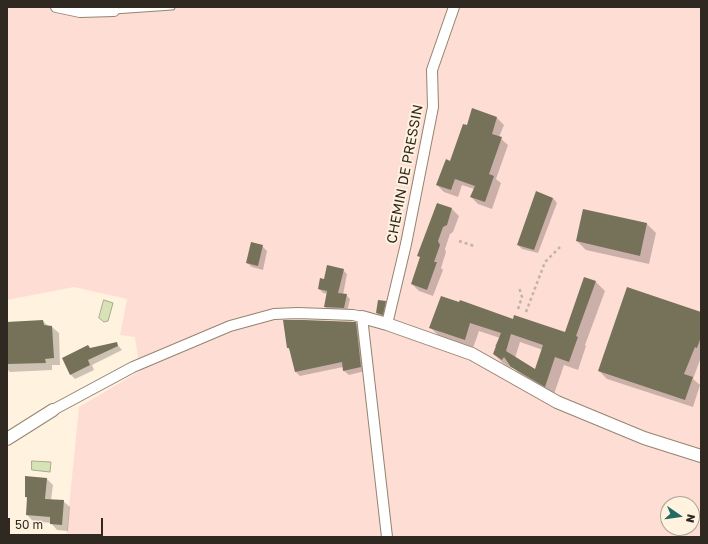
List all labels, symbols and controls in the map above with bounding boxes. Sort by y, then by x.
street label: CHEMIN DE PRESSIN [383,103,427,245]
north arrow [660,496,700,536]
scale bar [10,510,105,536]
text: N [684,513,698,524]
text: 50 m [15,517,43,532]

